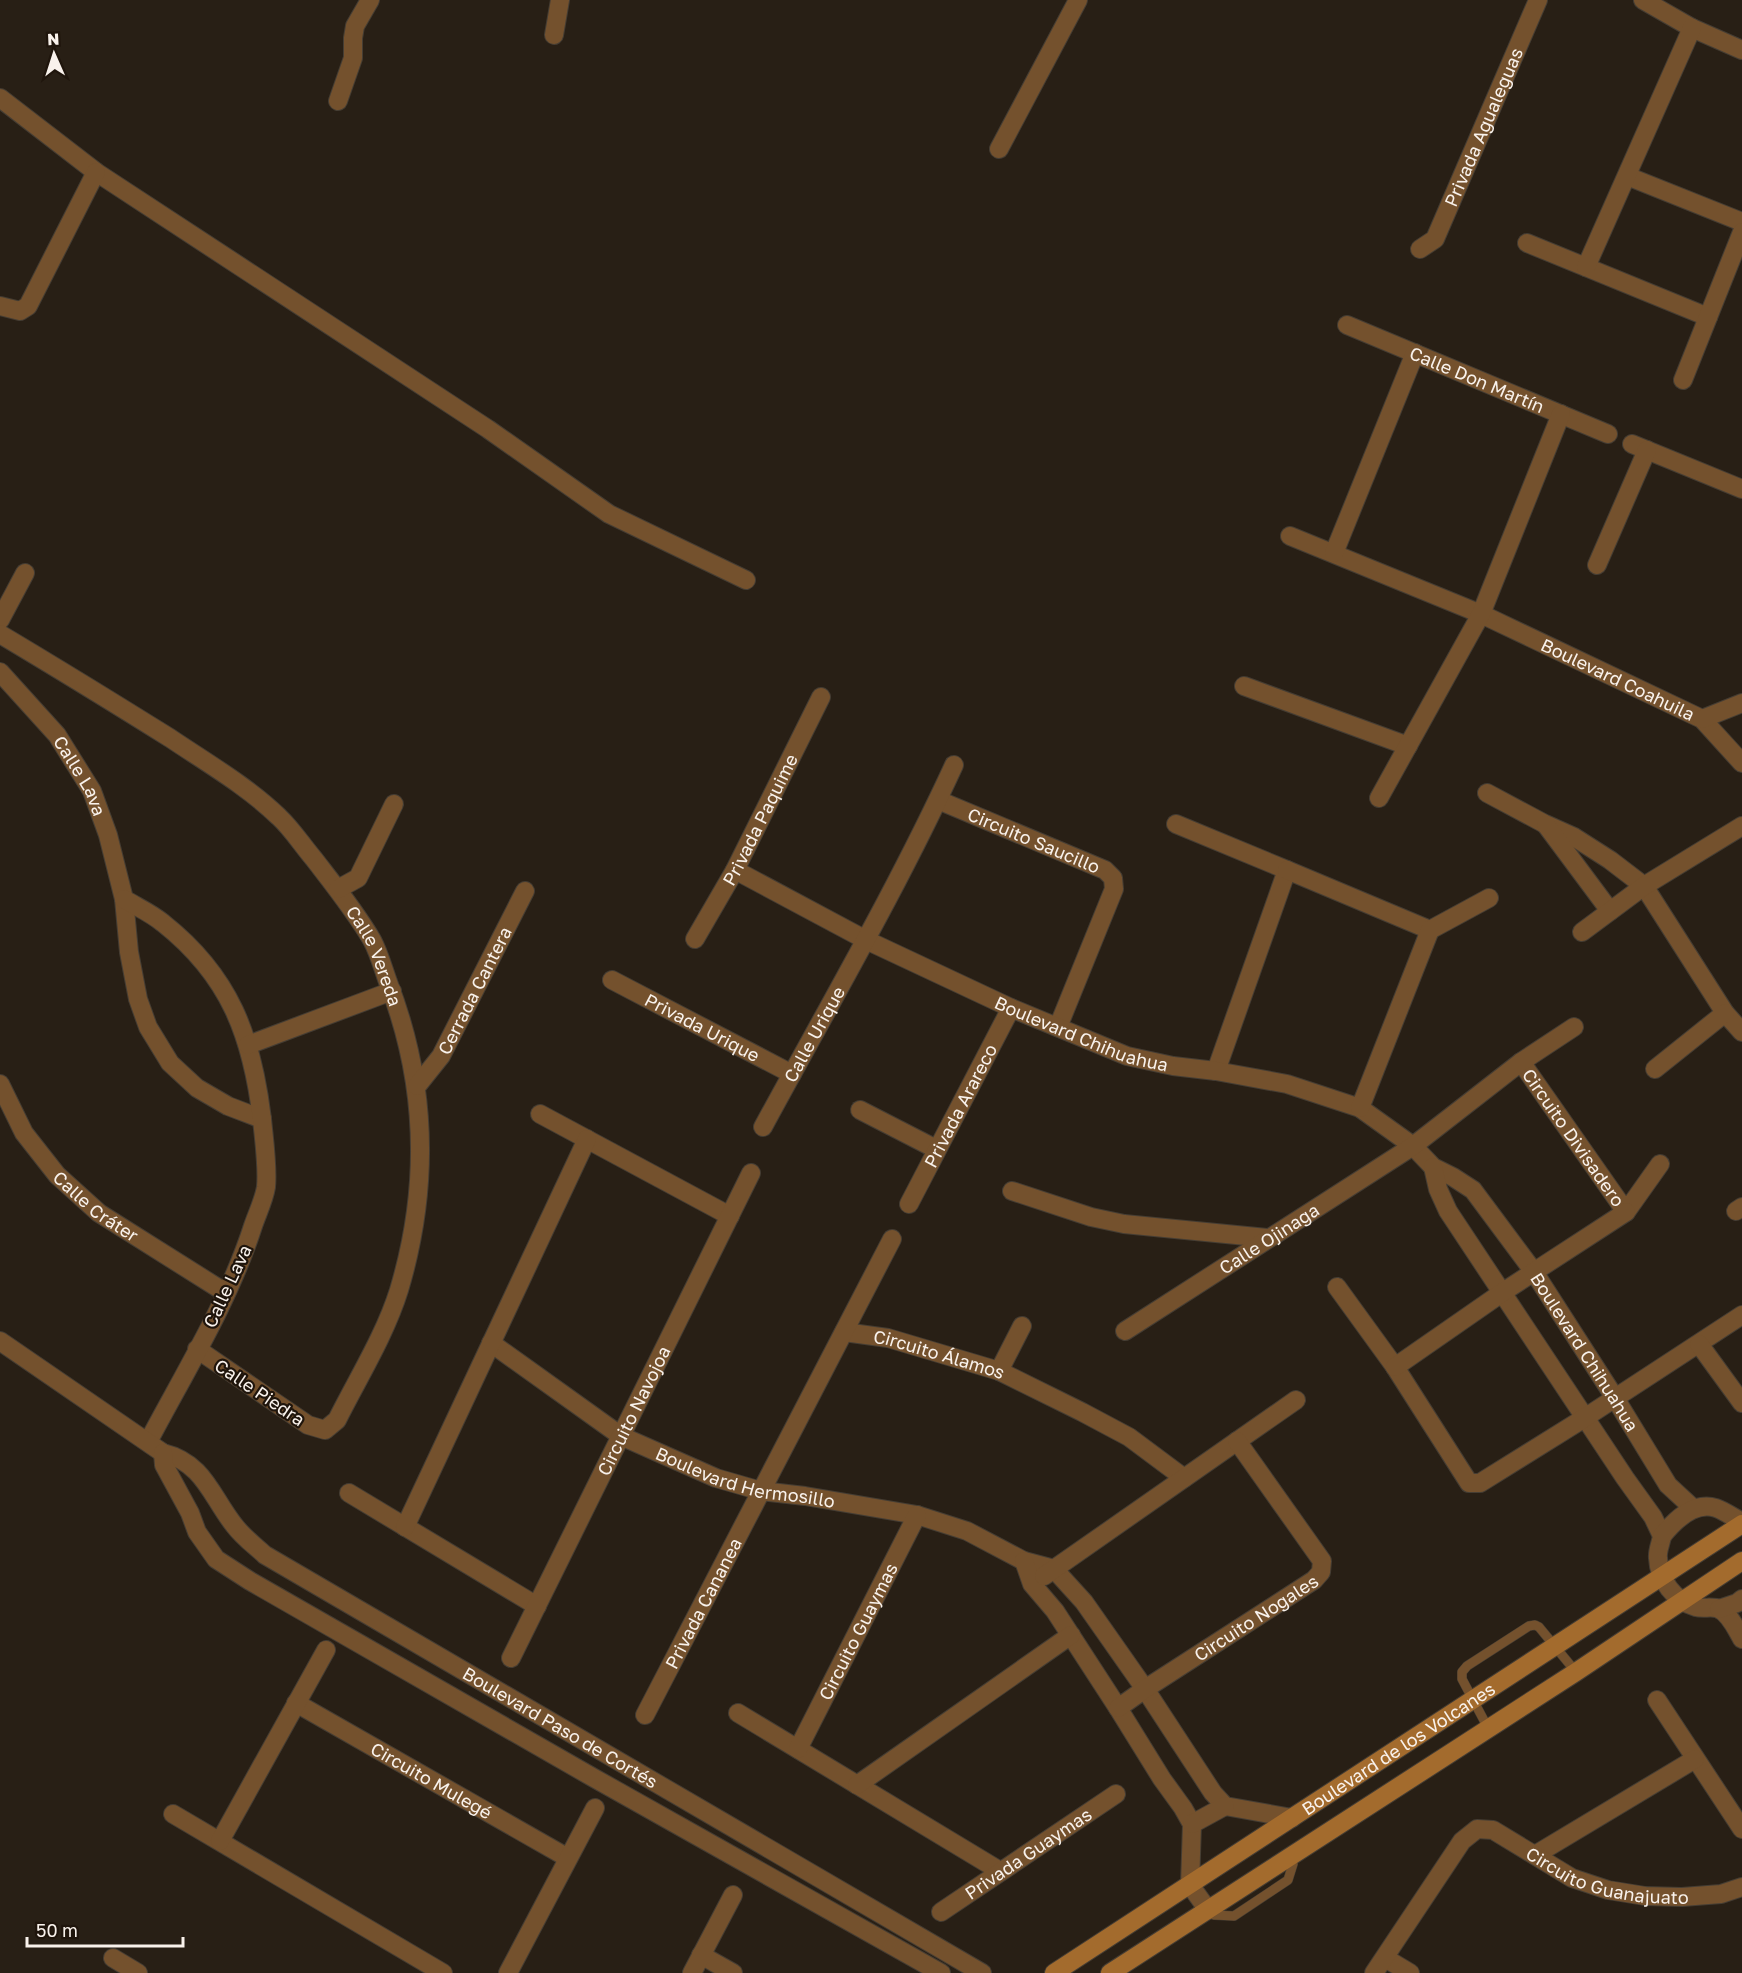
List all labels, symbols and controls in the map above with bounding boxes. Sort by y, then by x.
north arrow [24,24,84,84]
text: N [47,29,60,49]
street label: Privada Agualeguas [1439,44,1527,210]
street label: Calle Don Martín [1406,341,1548,417]
street label: Boulevard Coahuila [1538,633,1698,725]
street label: Calle Lava [49,731,111,819]
street label: Privada Paquime [718,750,802,889]
street label: Circuito Saucillo [964,803,1103,878]
street label: Calle Vereda [342,901,407,1009]
street label: Cerrada Cantera [433,923,516,1058]
street label: Calle Urique [779,982,849,1086]
street label: Privada Urique [641,988,764,1066]
street label: Boulevard Chihuahua [991,991,1170,1076]
street label: Privada Arareco [919,1040,1001,1171]
street label: Circuito Divisadero [1518,1064,1630,1211]
street label: Calle Cráter [49,1166,143,1246]
street label: Calle Ojinaga [1215,1198,1323,1279]
street label: Calle Lava [198,1241,256,1331]
street label: Boulevard Chihuahua [1526,1268,1644,1435]
street label: Circuito Álamos [872,1325,1009,1383]
street label: Circuito Navojoa [592,1342,675,1479]
street label: Calle Piedra [211,1354,309,1430]
street label: Boulevard Hermosillo [652,1442,837,1512]
street label: Privada Cananea [660,1534,746,1672]
street label: Circuito Guaymas [814,1559,902,1704]
street label: Circuito Nogales [1190,1569,1322,1666]
street label: Boulevard Paso de Cortés [459,1662,662,1793]
street label: Boulevard de los Volcanes [1297,1677,1499,1819]
street label: Circuito Mulegé [367,1737,496,1823]
street label: Privada Guaymas [960,1803,1096,1904]
street label: Circuito Guanajuato [1522,1842,1689,1908]
scale bar [27,1910,183,1948]
text: 50 m [36,1919,78,1941]

